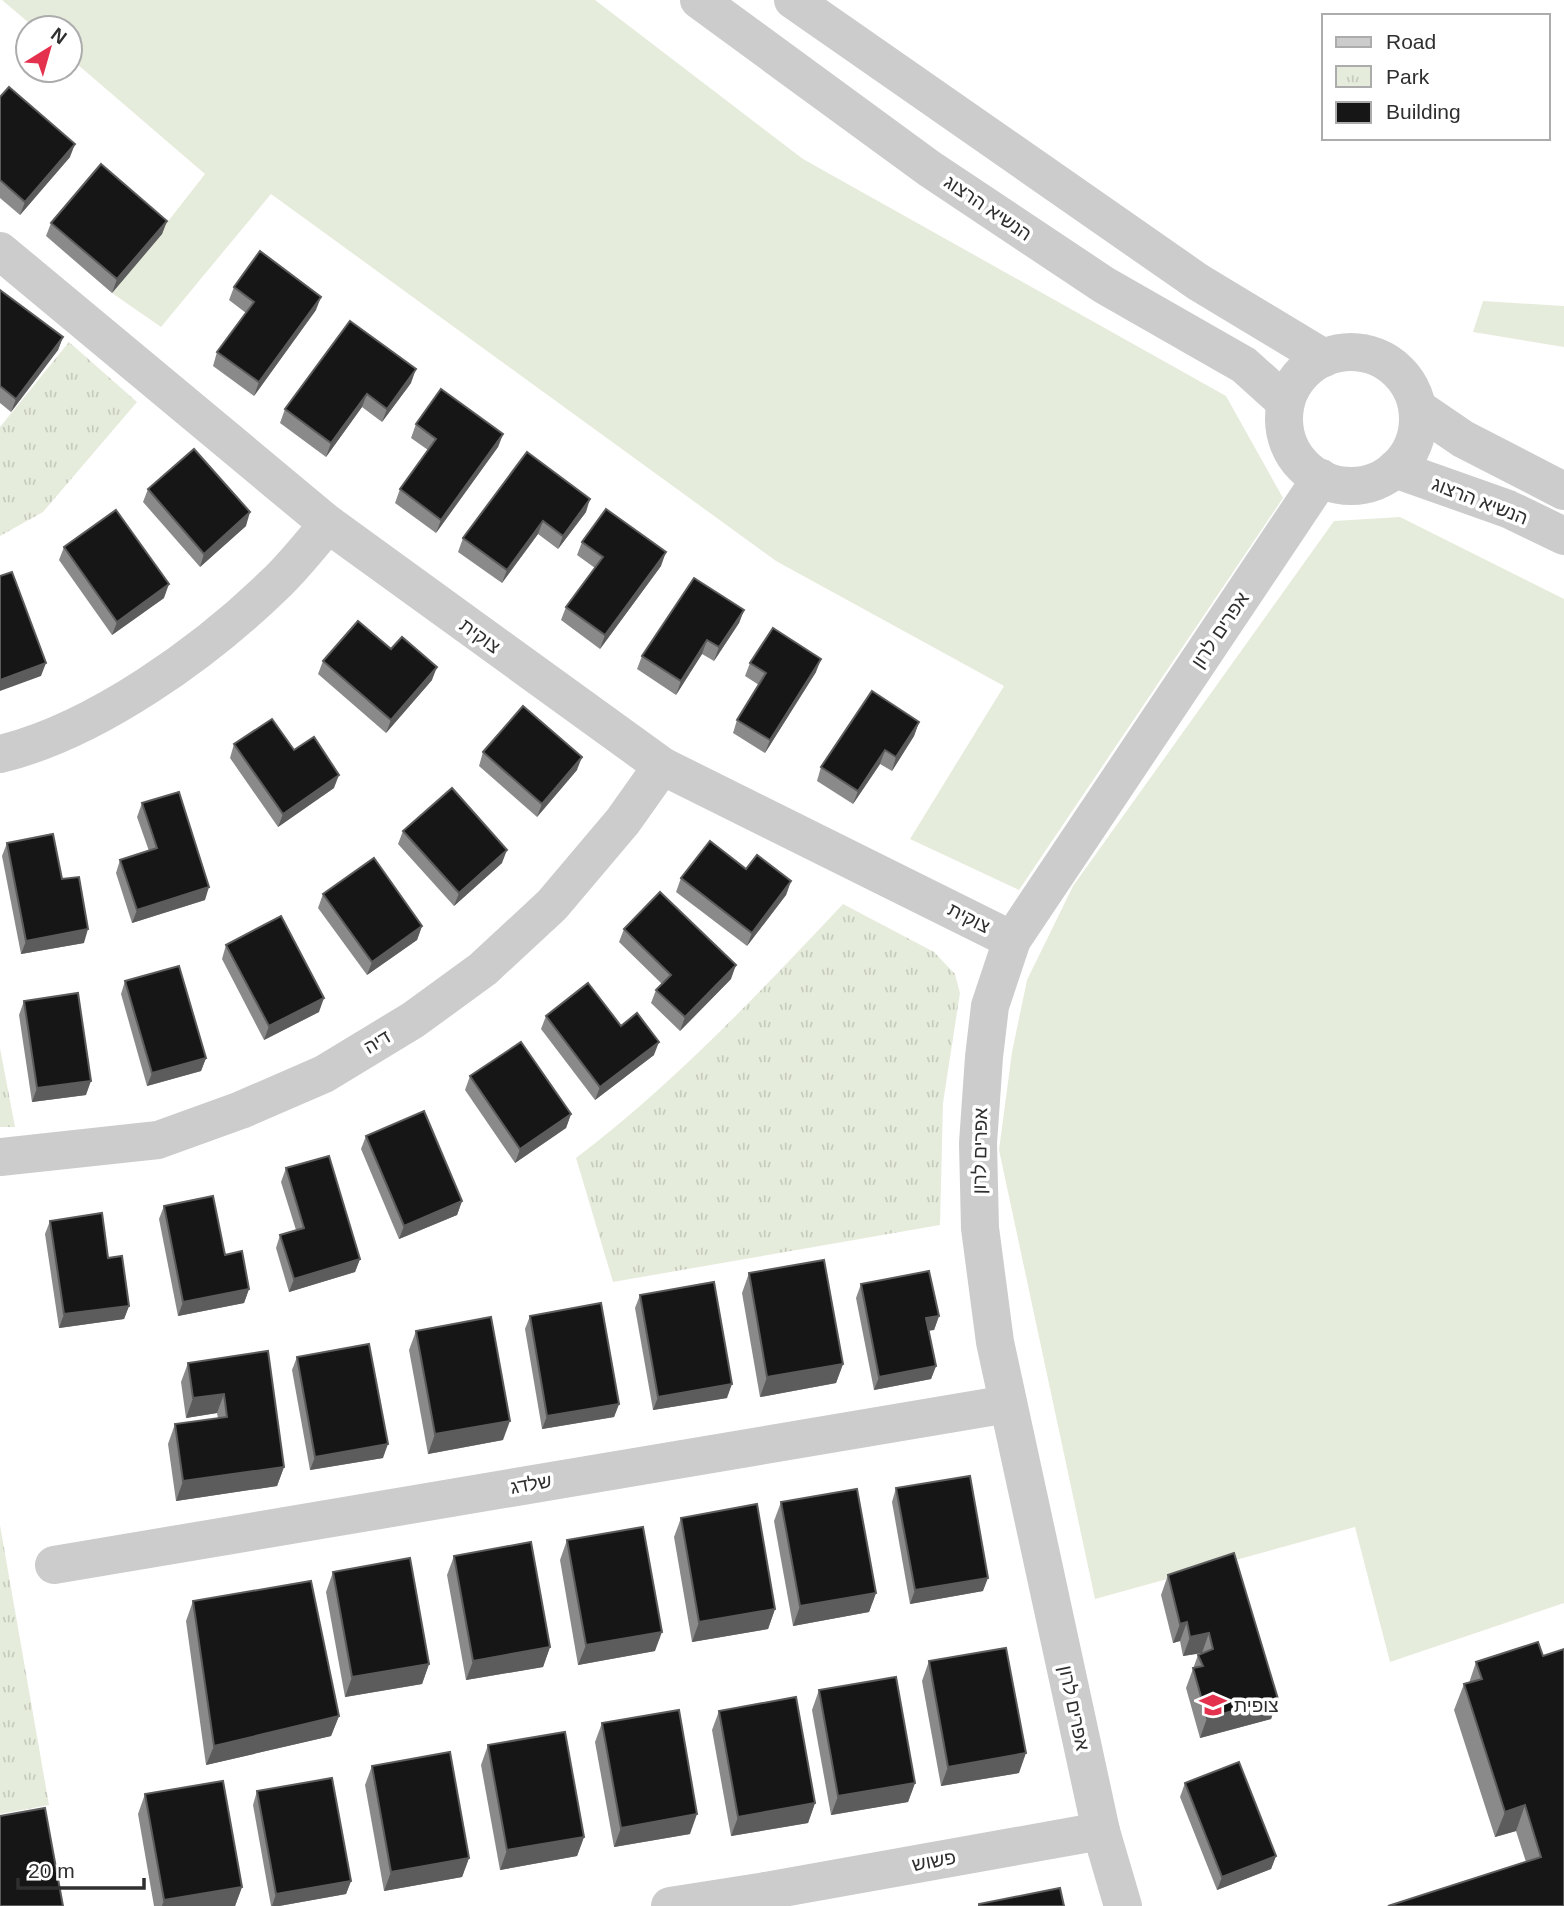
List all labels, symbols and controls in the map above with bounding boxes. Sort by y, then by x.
north arrow [14,14,84,84]
legend [1322,14,1550,140]
text: N [47,23,71,48]
text: Road [1386,30,1436,53]
text: Park [1386,65,1430,88]
text: Building [1386,100,1461,123]
street label: הנשיא הרצוג [940,171,1036,245]
street label: הנשיא הרצוג [1429,473,1531,529]
street label: אפרים לרון [1187,588,1253,672]
street label: צוקית [456,615,504,657]
street label: צוקית [945,899,993,937]
street label: דיה [360,1026,394,1058]
street label: אפרים לרון [969,1108,991,1194]
street label: שלדג [509,1470,553,1498]
street label: אפרים לרון [1055,1664,1093,1753]
school or university icon: צופית [1198,1690,1228,1720]
place label: צופית [1234,1695,1279,1716]
scale bar [18,1846,144,1890]
street label: פשוש [910,1847,958,1875]
text: 20 m [28,1859,75,1882]

